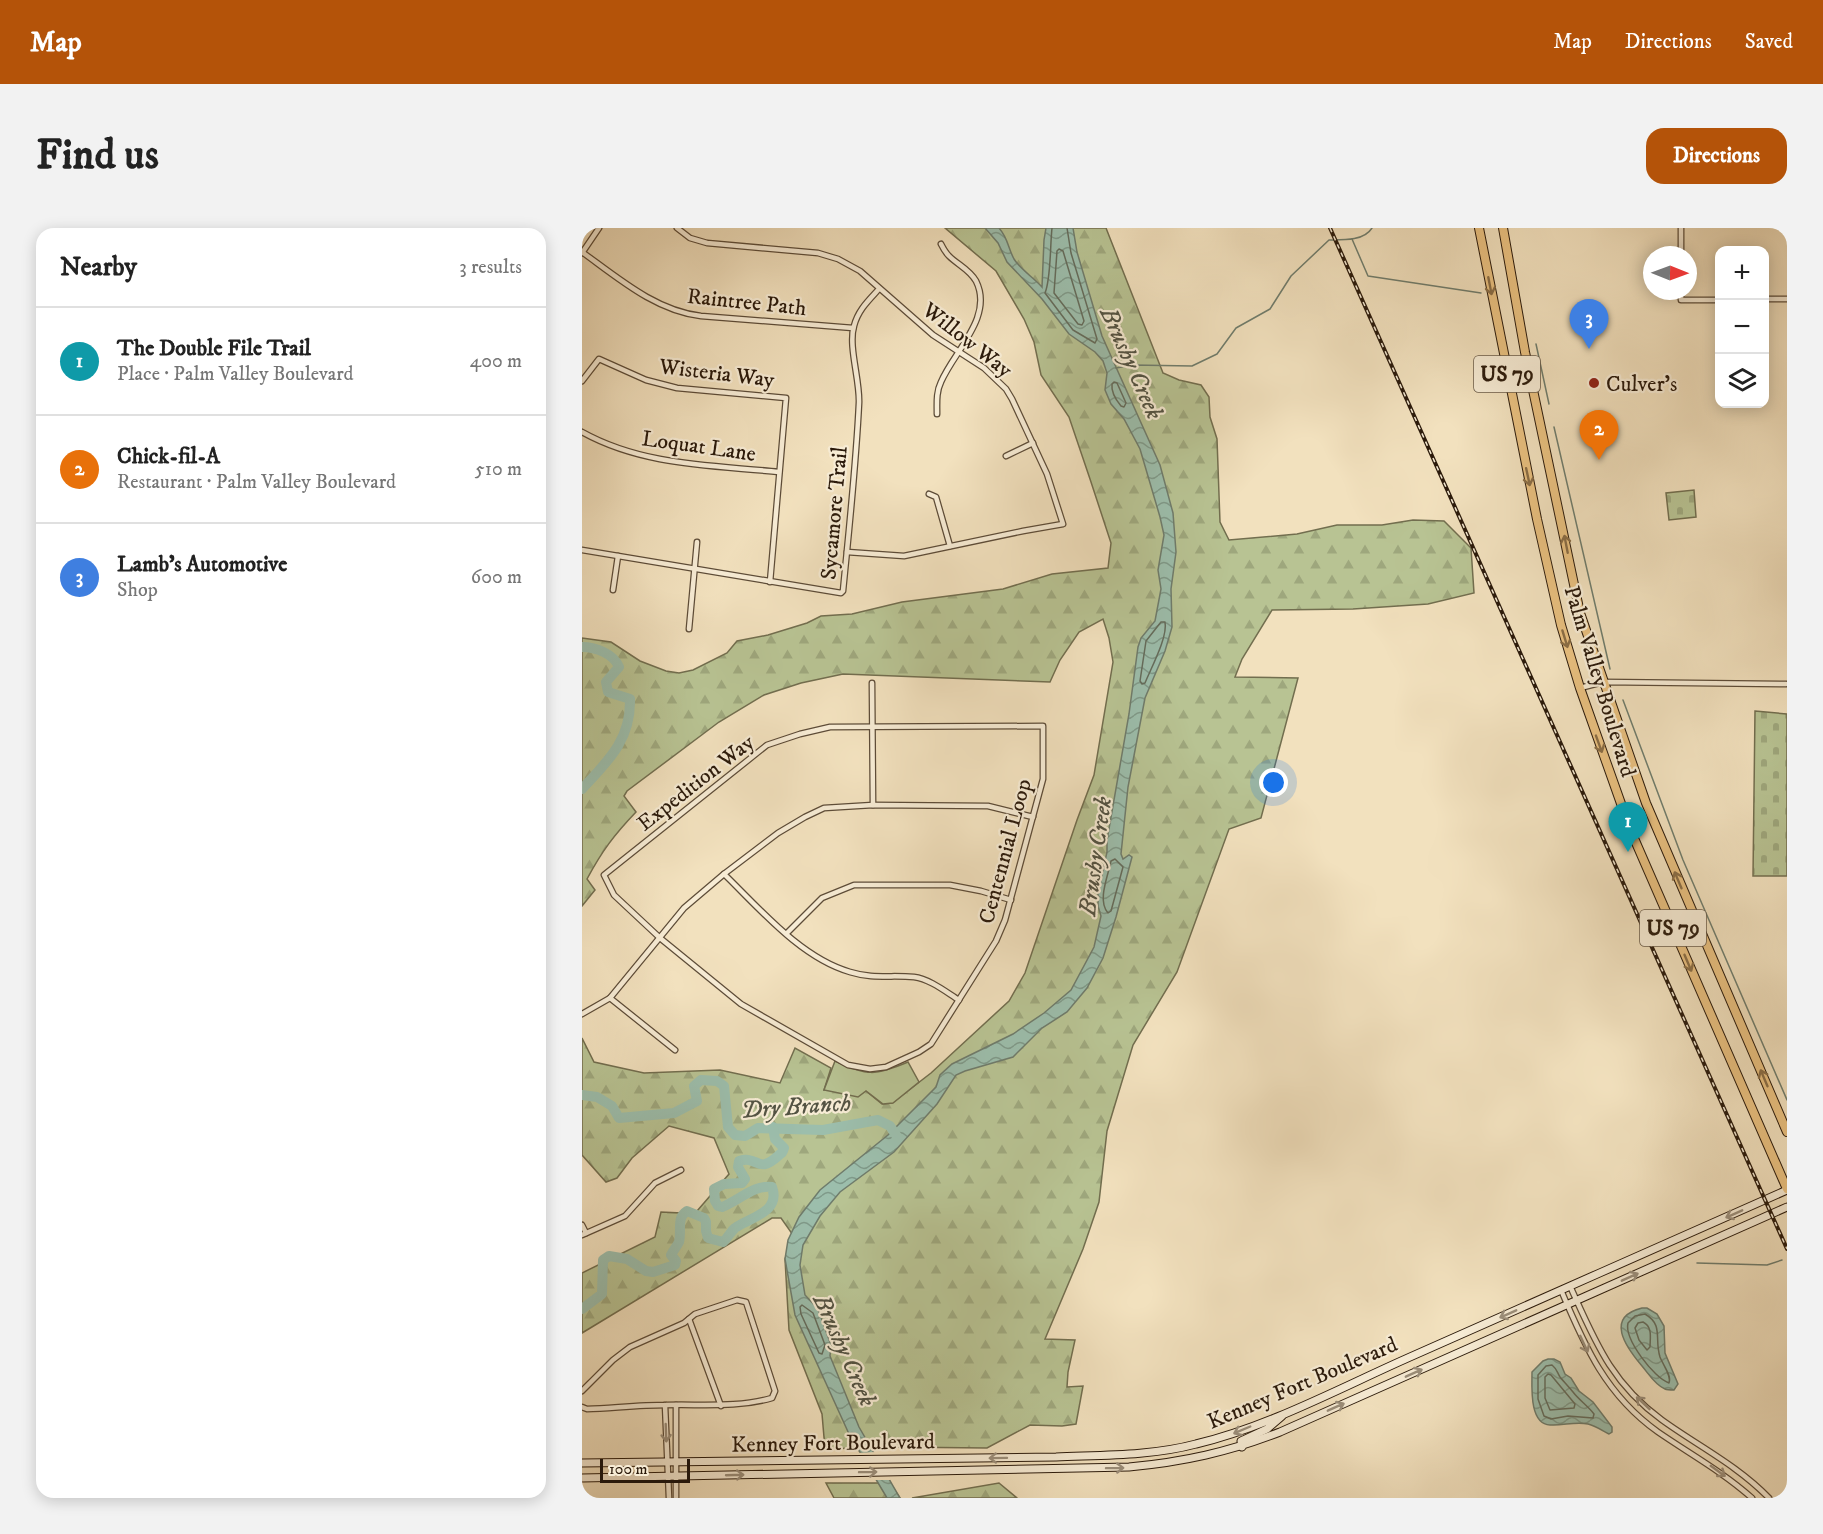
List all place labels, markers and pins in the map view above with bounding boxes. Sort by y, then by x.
pin: 3 [1570,300,1608,349]
place label: Culver's [1606,371,1677,398]
marker: Culver's [1587,376,1601,390]
pin: 2 [1580,410,1618,460]
pin: 1 [1608,802,1648,852]

